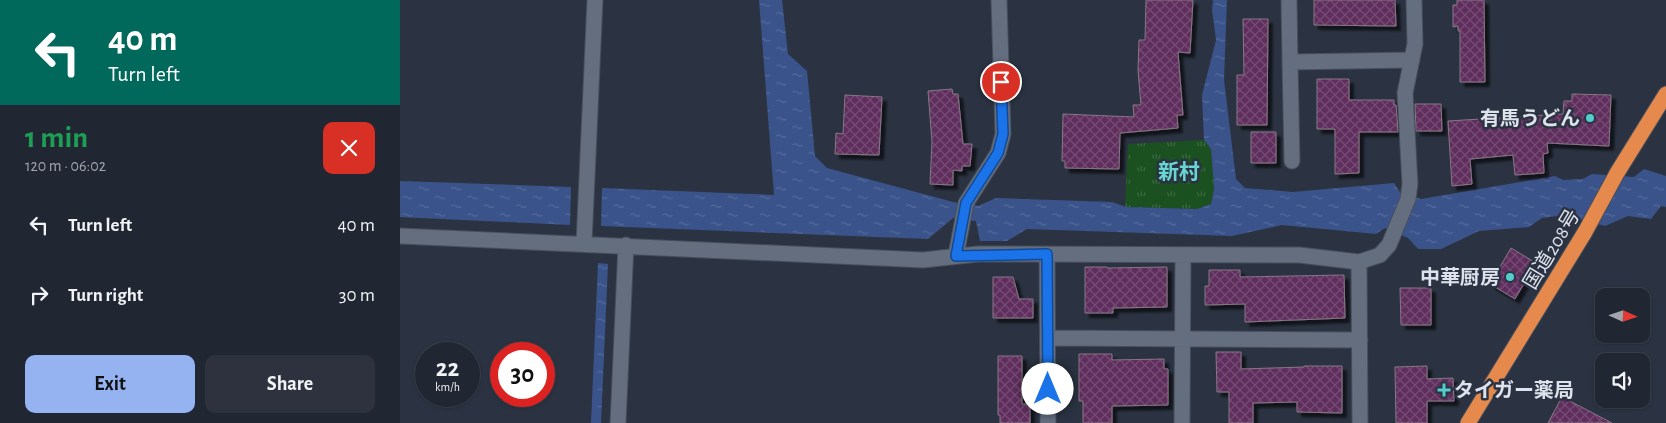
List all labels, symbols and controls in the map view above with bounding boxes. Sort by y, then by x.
icon: left [25,20,90,85]
text: 40 m [108,22,177,57]
pin [980,61,1022,103]
text: Turn left [108,63,180,85]
icon: arrive [987,68,1015,96]
place label: 有馬うどん [1480,108,1580,129]
marker: 有馬うどん [1584,112,1596,124]
button: close [323,122,375,174]
text: 1 min [25,123,88,153]
text: 120 m · 06:02 [25,158,106,174]
district label: 新村 [1158,160,1200,183]
street label: 国道208号 [1519,206,1583,293]
icon: left [25,211,53,239]
text: Turn left [68,216,132,235]
text: 40 m [337,216,375,235]
place label: 中華厨房 [1420,267,1500,288]
marker: 中華厨房 [1504,271,1516,283]
icon: right [25,281,53,309]
text: Turn right [68,286,143,305]
text: 30 m [339,286,375,305]
north arrow [1595,288,1650,342]
map controls [1595,288,1650,408]
speed limit sign: 30 [490,342,555,407]
button: sound [1595,353,1650,408]
button: Exit [25,355,195,413]
button: Share [205,355,375,413]
text: 22 [436,356,459,381]
position arrow [1021,362,1073,414]
place label: タイガー薬局 [1454,379,1574,401]
text: km/h [435,381,460,393]
marker: タイガー薬局 [1438,384,1450,396]

